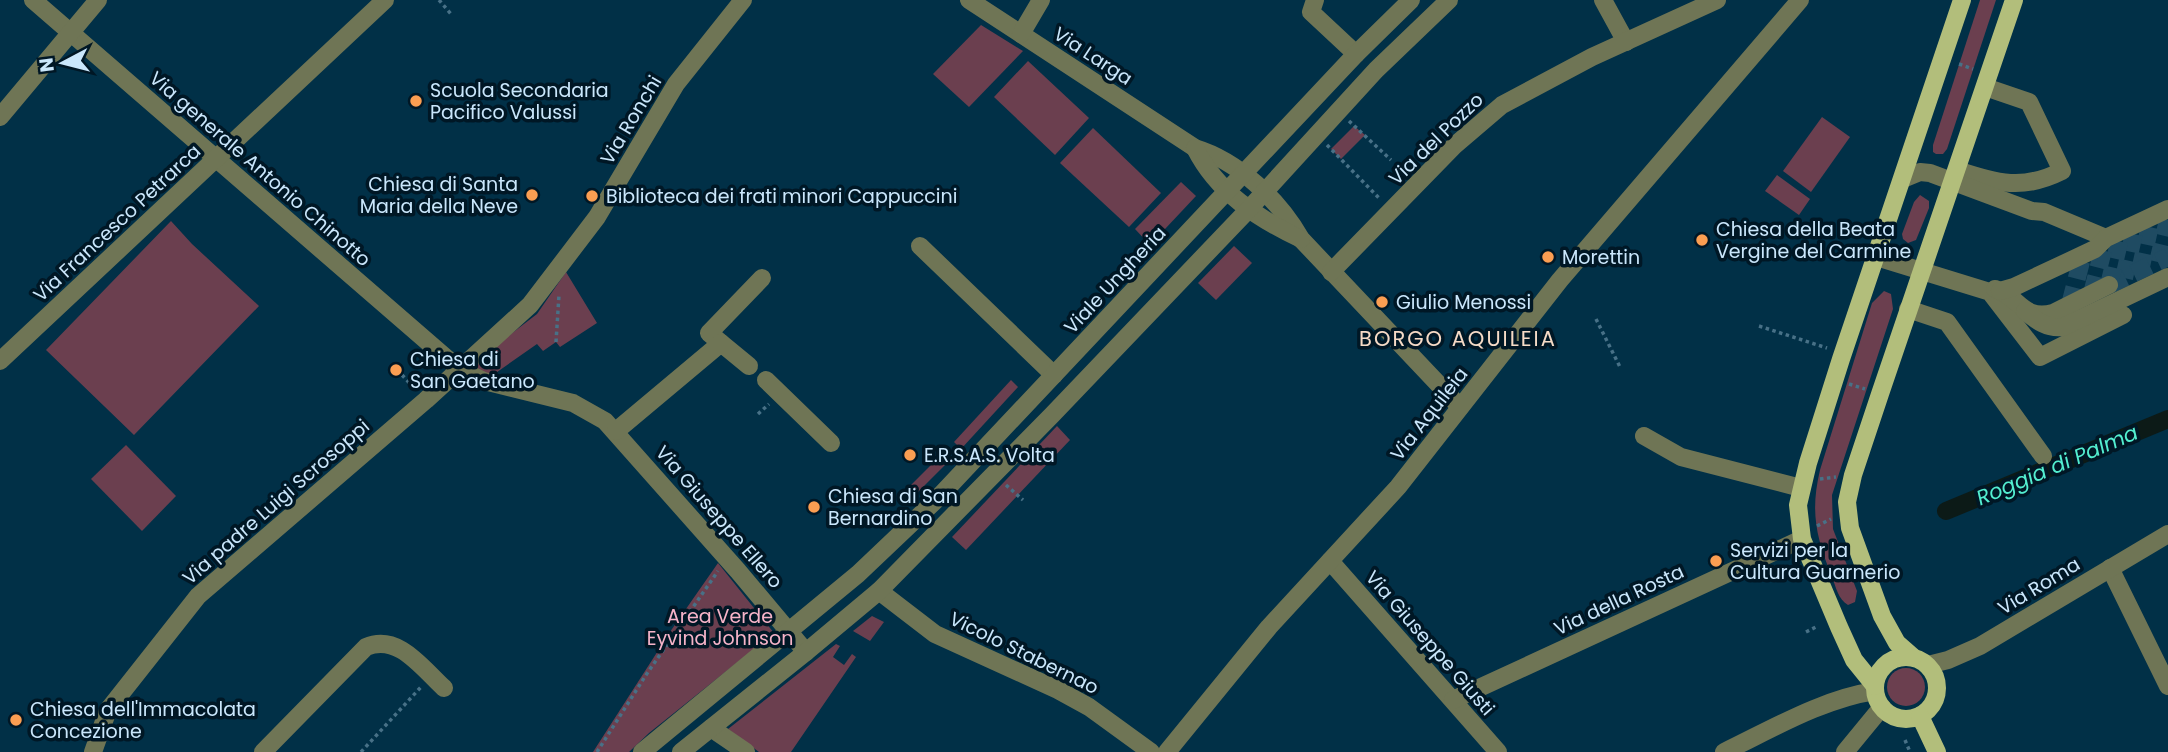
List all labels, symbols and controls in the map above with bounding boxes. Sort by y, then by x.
street label: Via Larga [1048,20,1138,92]
north arrow [28,28,98,98]
text: N [32,56,61,74]
street label: Via generale Antonio Chinotto [143,65,377,273]
street label: Via Ronchi [594,70,668,170]
place label: Scuola Secondaria Pacifico Valussi [430,77,609,126]
street label: Via del Pozzo [1383,87,1489,191]
marker: Scuola Secondaria Pacifico Valussi [408,93,424,109]
street label: Via Francesco Petrarca [27,138,207,308]
place label: Chiesa di Santa Maria della Neve [360,171,518,220]
place label: Biblioteca dei frati minori Cappuccini [606,183,957,210]
marker: Chiesa di Santa Maria della Neve [524,187,540,203]
marker: Biblioteca dei frati minori Cappuccini [584,188,600,204]
place label: Chiesa della Beata Vergine del Carmine [1716,216,1911,265]
street label: Viale Ungheria [1058,220,1172,340]
marker: Chiesa della Beata Vergine del Carmine [1694,232,1710,248]
place label: Morettin [1562,244,1640,271]
marker: Morettin [1540,249,1556,265]
place label: Giulio Menossi [1396,289,1531,316]
marker: Giulio Menossi [1374,294,1390,310]
district label: BORGO AQUILEIA [1359,324,1557,353]
place label: Chiesa di San Gaetano [410,346,535,395]
marker: Chiesa di San Gaetano [388,362,404,378]
street label: Via Aquileia [1384,362,1474,466]
street label: Via padre Luigi Scrosoppi [177,413,375,591]
water label: Roggia di Palma [1972,418,2142,512]
street label: Via Giuseppe Ellero [649,440,789,594]
place label: E.R.S.A.S. Volta [924,442,1055,469]
marker: E.R.S.A.S. Volta [902,447,918,463]
place label: Chiesa di San Bernardino [828,483,958,532]
marker: Chiesa di San Bernardino [806,499,822,515]
place label: Servizi per la Cultura Guarnerio [1730,537,1900,586]
street label: Via Roma [1993,551,2085,621]
marker: Servizi per la Cultura Guarnerio [1708,553,1724,569]
street label: Via della Rosta [1550,558,1688,642]
street label: Via Giuseppe Giusti [1359,565,1501,721]
park label: Area Verde Eyvind Johnson [647,603,793,652]
street label: Vicolo Stabernao [945,605,1103,701]
place label: Chiesa dell'Immacolata Concezione [30,696,256,745]
marker: Chiesa dell'Immacolata Concezione [8,712,24,728]

